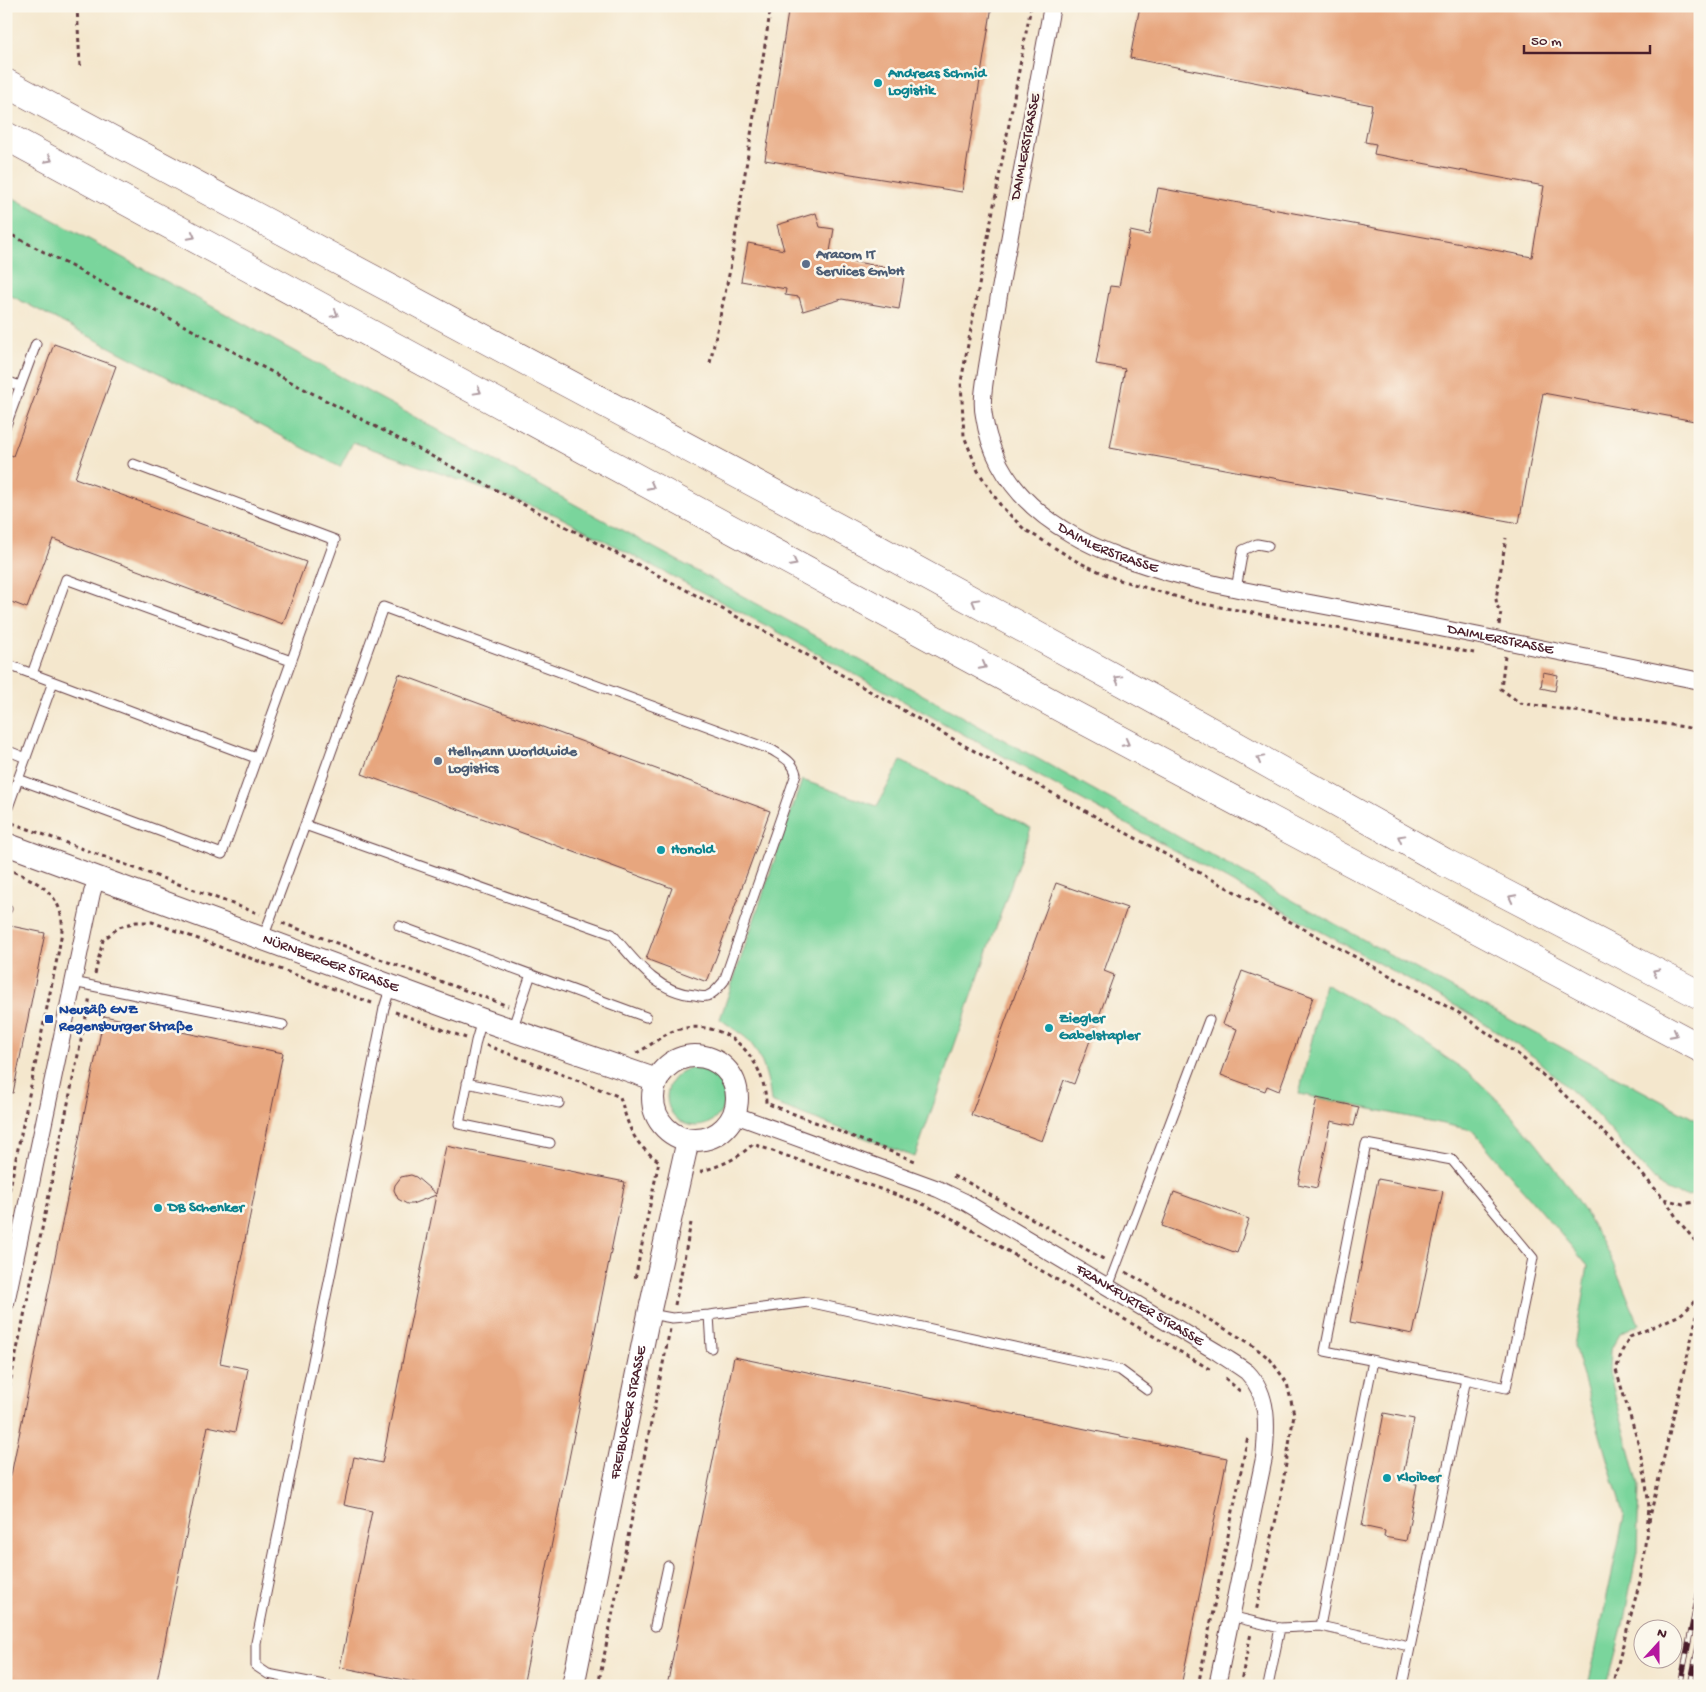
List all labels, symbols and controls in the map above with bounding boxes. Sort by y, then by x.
scale bar [1524,22,1650,54]
text: 50 m [1531,33,1562,51]
place label: Andreas Schmid Logistik [887,65,988,100]
marker: Andreas Schmid Logistik [872,77,884,89]
street label: DAIMLERSTRASSE [1007,92,1045,203]
one-way arrow [44,153,53,163]
one-way arrow [187,230,196,240]
place label: Aracom IT Services GmbH [815,246,905,281]
marker: Aracom IT Services GmbH [800,258,812,270]
one-way arrow [330,308,339,318]
one-way arrow [472,385,481,395]
one-way arrow [646,480,655,490]
street label: DAIMLERSTRASSE [1053,518,1161,578]
one-way arrow [789,557,798,567]
one-way arrow [971,598,980,608]
street label: DAIMLERSTRASSE [1445,620,1556,660]
one-way arrow [978,659,987,669]
one-way arrow [1114,676,1123,686]
one-way arrow [1121,737,1130,747]
place label: Hellmann Worldwide Logistics [448,743,578,778]
marker: Hellmann Worldwide Logistics [432,755,444,767]
one-way arrow [1256,755,1265,765]
one-way arrow [1398,835,1407,845]
place label: Honold [671,841,717,859]
marker: Honold [655,844,667,856]
one-way arrow [1508,894,1517,904]
street label: NÜRNBERGER STRASSE [260,930,402,997]
one-way arrow [1653,968,1662,978]
place label: Neusäß GVZ Regensburger Straße [58,1001,194,1036]
place label: Ziegler Gabelstapler [1059,1010,1141,1045]
marker: Neusäß GVZ Regensburger Straße [43,1013,55,1025]
marker: Ziegler Gabelstapler [1043,1022,1055,1034]
one-way arrow [1669,1028,1678,1038]
place label: DB Schenker [166,1199,245,1217]
marker: DB Schenker [152,1202,164,1214]
street label: FRANKFURTER STRASSE [1071,1260,1207,1351]
street label: FREIBURGER STRASSE [606,1344,651,1482]
place label: Kloiber [1396,1469,1442,1487]
marker: Kloiber [1381,1472,1393,1484]
north arrow [1634,1620,1684,1670]
text: N [1654,1625,1669,1644]

